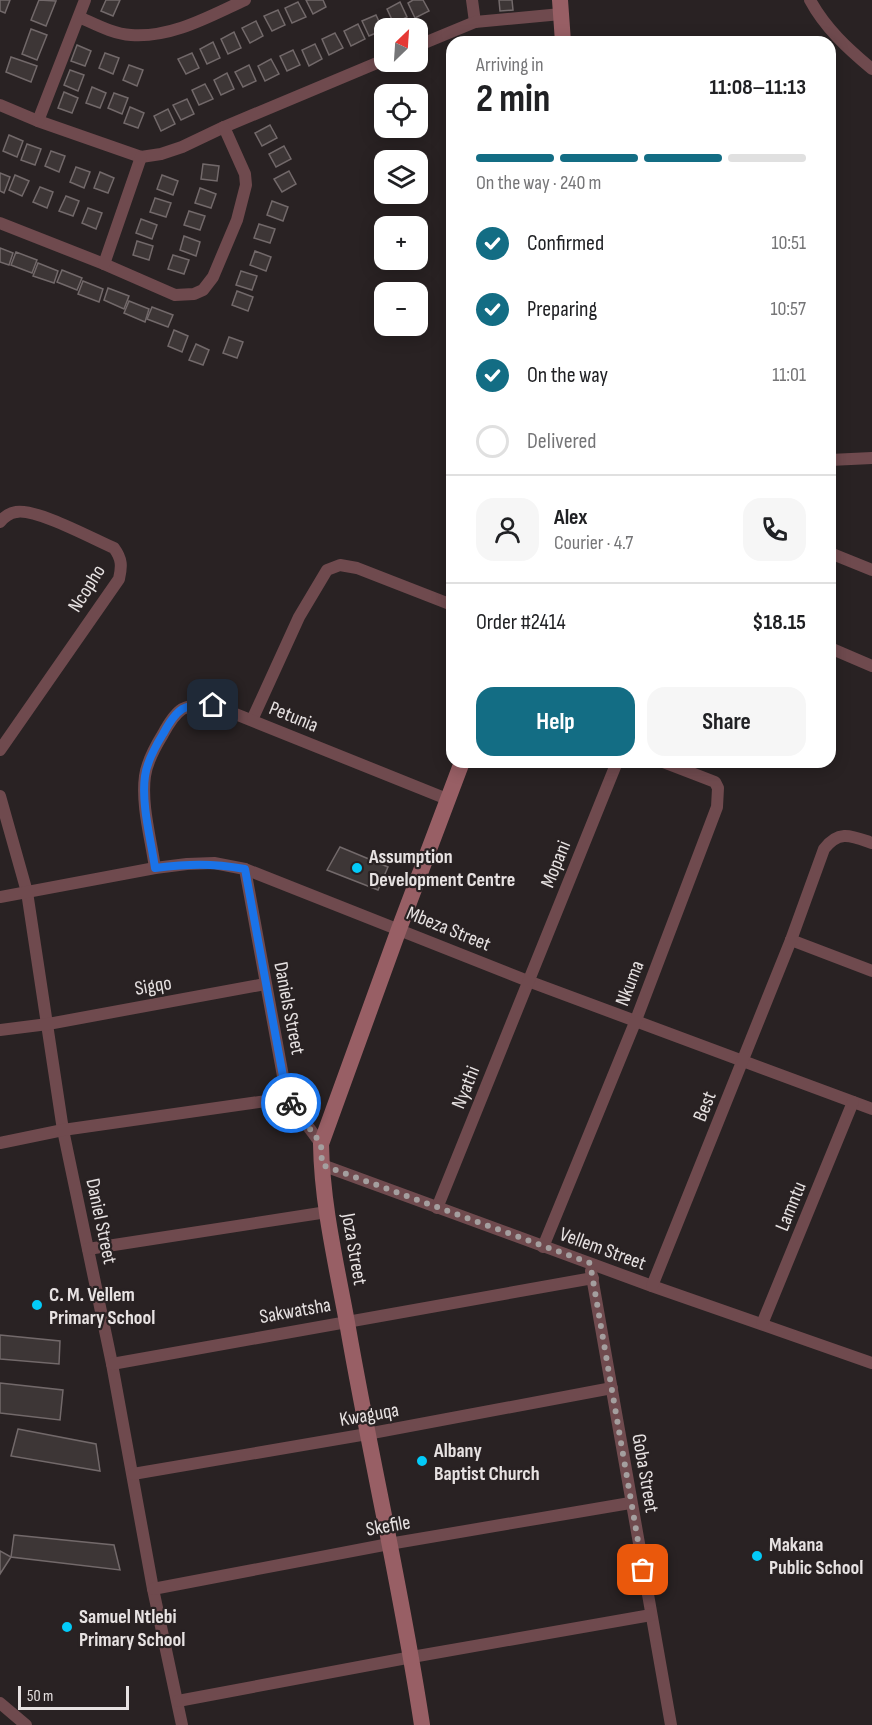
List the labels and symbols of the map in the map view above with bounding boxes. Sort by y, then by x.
north arrow [374,18,428,72]
street label: Ncopho [63,560,111,617]
pin [187,679,238,730]
street label: Petunia [266,696,322,738]
street label: Mopani [536,837,576,891]
place label: Assumption Development Centre [368,845,515,892]
marker: Assumption Development Centre [350,861,364,875]
street label: Mbeza Street [403,901,494,957]
street label: Nkuma [610,957,650,1009]
street label: Daniels Street [268,960,310,1057]
street label: Sigqo [133,971,173,1001]
street label: Nyathi [447,1063,485,1112]
courier [261,1073,321,1133]
street label: Best [688,1088,722,1125]
street label: Daniel Street [80,1176,122,1266]
street label: Lamntu [770,1178,812,1235]
street label: Joza Street [336,1210,372,1287]
street label: Vellem Street [556,1222,649,1276]
place label: C. M. Vellem Primary School [49,1283,155,1330]
street label: Sakwatsha [258,1293,333,1329]
marker: C. M. Vellem Primary School [30,1298,44,1312]
street label: Kwaguqa [338,1398,401,1432]
street label: Goba Street [626,1432,664,1514]
place label: Albany Baptist Church [433,1439,540,1486]
marker: Albany Baptist Church [415,1454,429,1468]
street label: Skefile [364,1510,412,1542]
place label: Makana Public School [769,1533,863,1580]
pin [617,1544,668,1595]
marker: Makana Public School [750,1549,764,1563]
place label: Samuel Ntlebi Primary School [79,1605,185,1652]
marker: Samuel Ntlebi Primary School [60,1620,74,1634]
scale bar [18,1683,129,1710]

